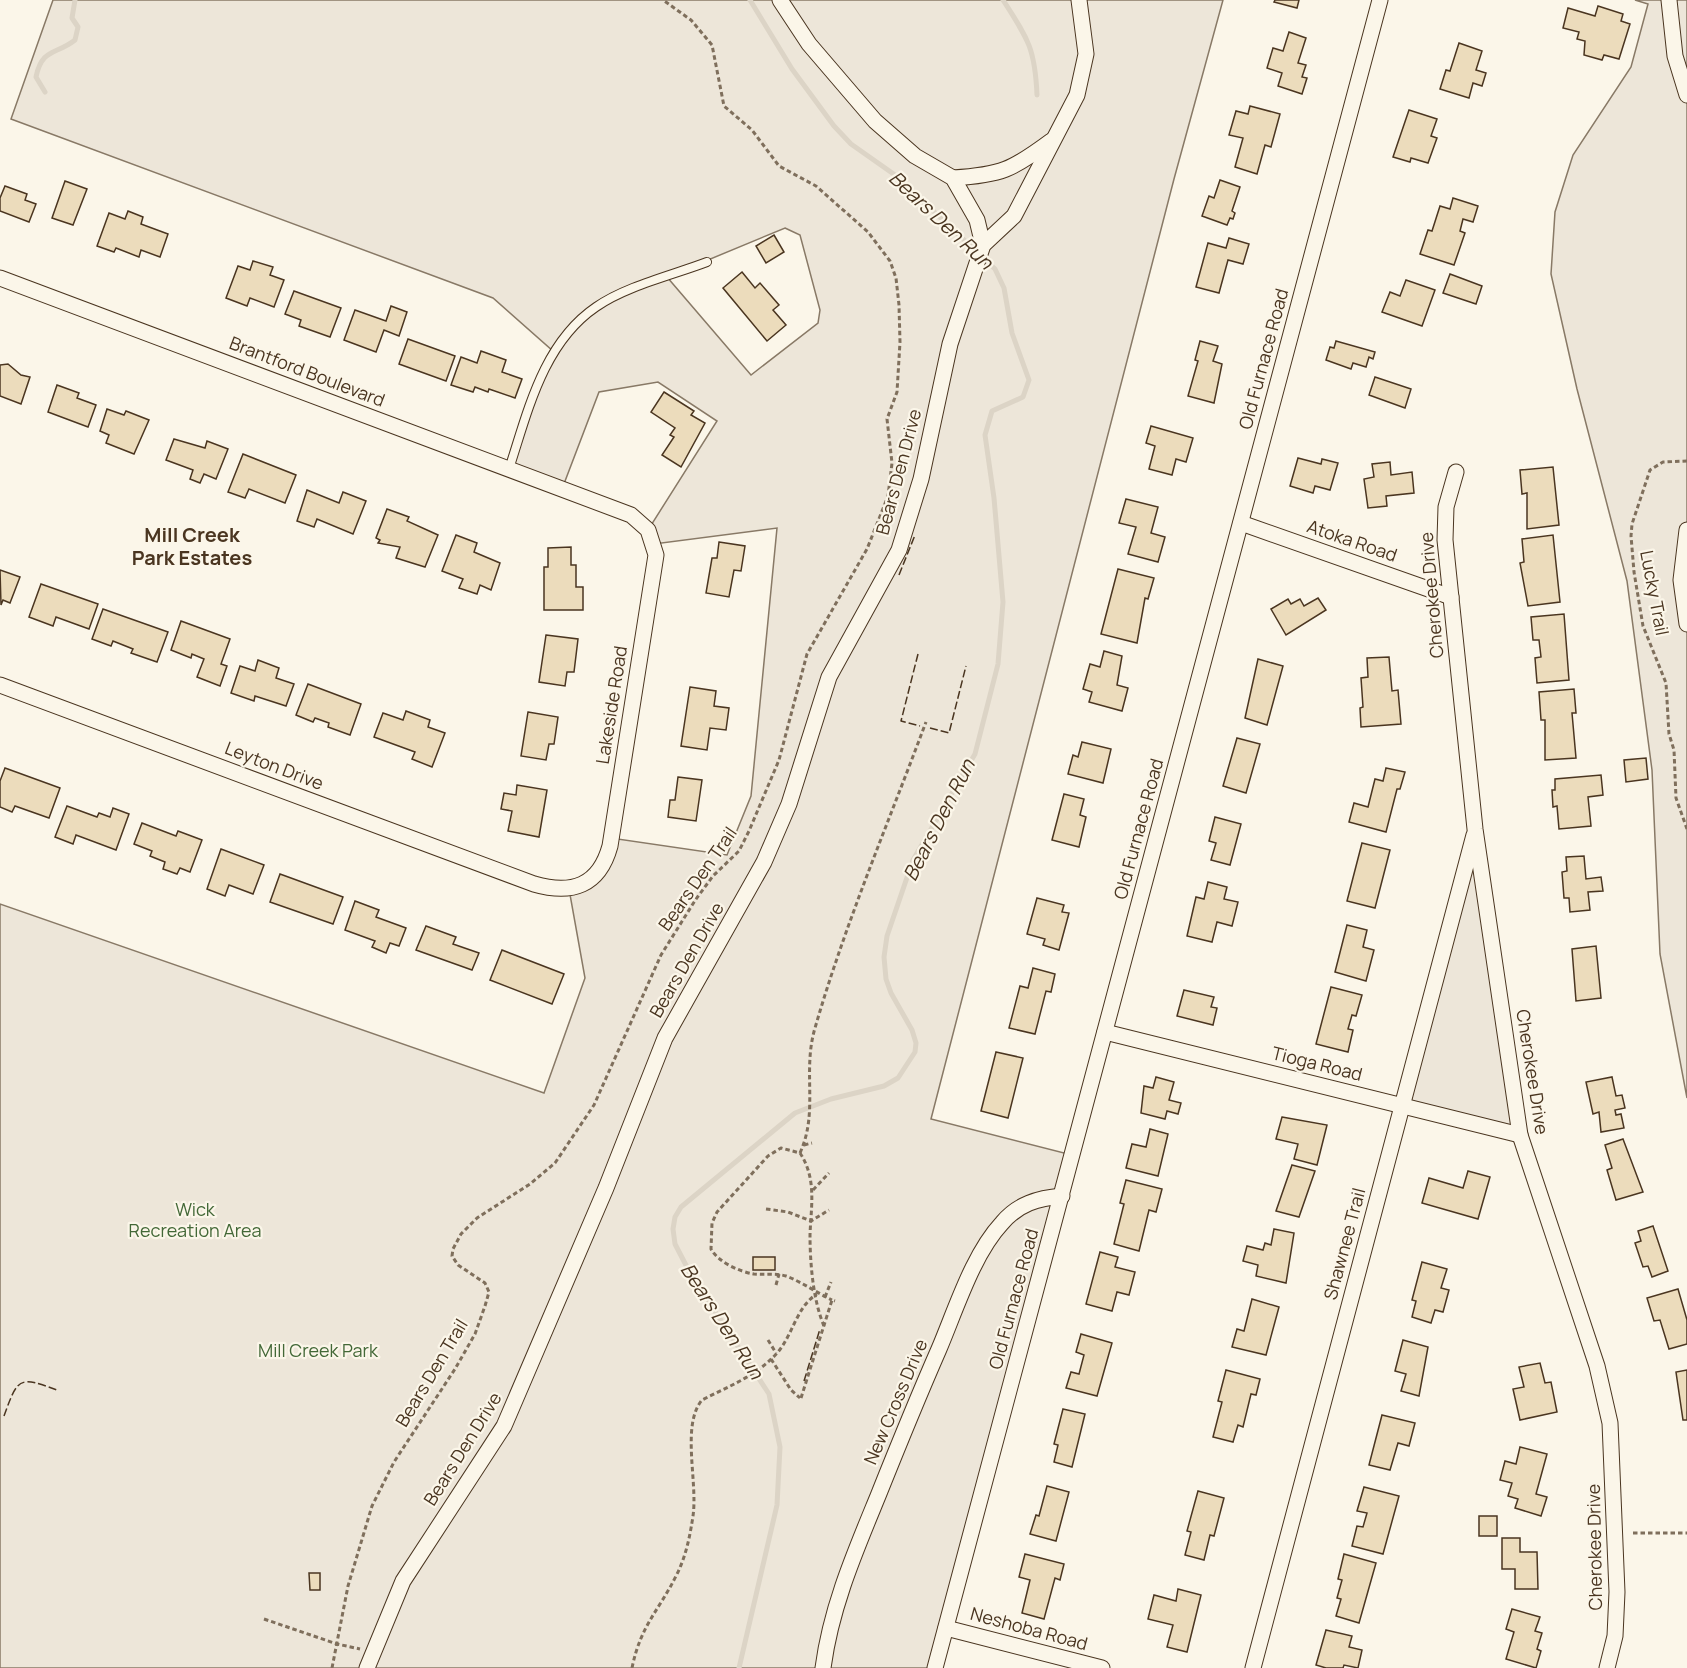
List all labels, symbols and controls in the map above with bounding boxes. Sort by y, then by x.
water label: Bears Den Run [883,164,1000,276]
street label: Old Furnace Road [1233,286,1293,432]
street label: Brantford Boulevard [226,330,389,412]
street label: Bears Den Drive [870,406,926,537]
street label: Atoka Road [1304,513,1401,567]
district label: Mill Creek Park Estates [132,521,252,571]
street label: Cherokee Drive [1414,531,1448,659]
street label: Lucky Trail [1635,548,1675,637]
street label: Lakeside Road [590,644,632,766]
street label: Leyton Drive [222,735,327,795]
water label: Bears Den Run [896,753,981,885]
street label: Old Furnace Road [1108,756,1168,902]
street label: Bears Den Trail [652,822,742,935]
street label: Bears Den Drive [643,898,729,1021]
street label: Cherokee Drive [1511,1007,1555,1136]
street label: Tioga Road [1269,1040,1365,1086]
street label: Shawnee Trail [1318,1185,1370,1302]
park label: Wick Recreation Area [129,1197,261,1242]
street label: Old Furnace Road [983,1226,1043,1372]
water label: Bears Den Run [675,1257,771,1385]
street label: Bears Den Trail [390,1314,473,1431]
street label: New Cross Drive [858,1335,932,1468]
park label: Mill Creek Park [258,1338,379,1362]
street label: Bears Den Drive [418,1387,507,1510]
street label: Cherokee Drive [1581,1484,1607,1610]
street label: Neshoba Road [968,1601,1091,1655]

